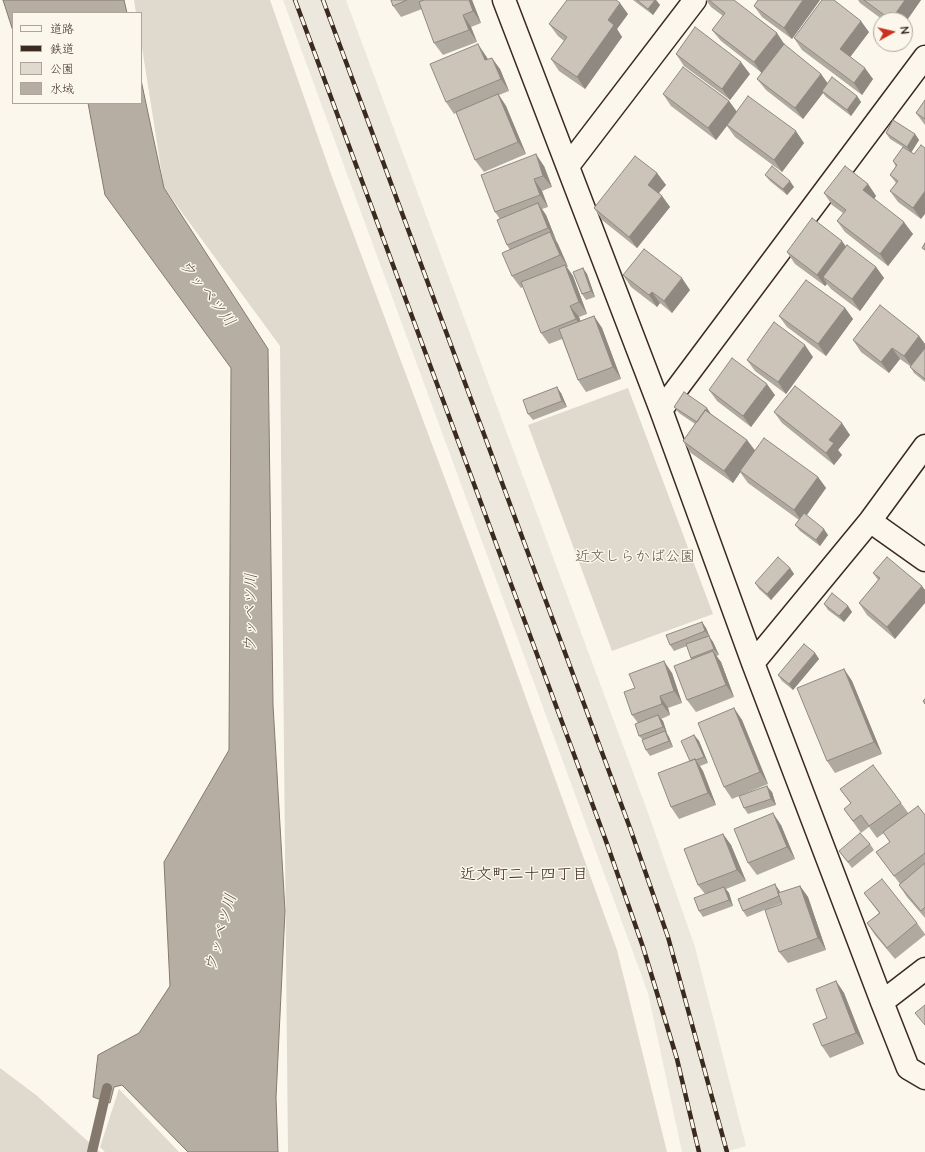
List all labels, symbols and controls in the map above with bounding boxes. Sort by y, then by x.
legend [12,12,142,104]
north arrow [873,12,913,52]
text: 道路 [50,21,74,38]
text: N [896,26,912,35]
text: 鉄道 [50,41,74,58]
text: 公園 [50,61,74,78]
text: 水域 [50,81,74,98]
water label: ウッペツ川 [174,257,238,331]
park label: 近文しらかば公園 [575,549,695,567]
water label: ウッペツ川 [242,573,262,653]
district label: 近文町二十四丁目 [460,866,588,886]
water label: ウッペツ川 [202,892,242,974]

